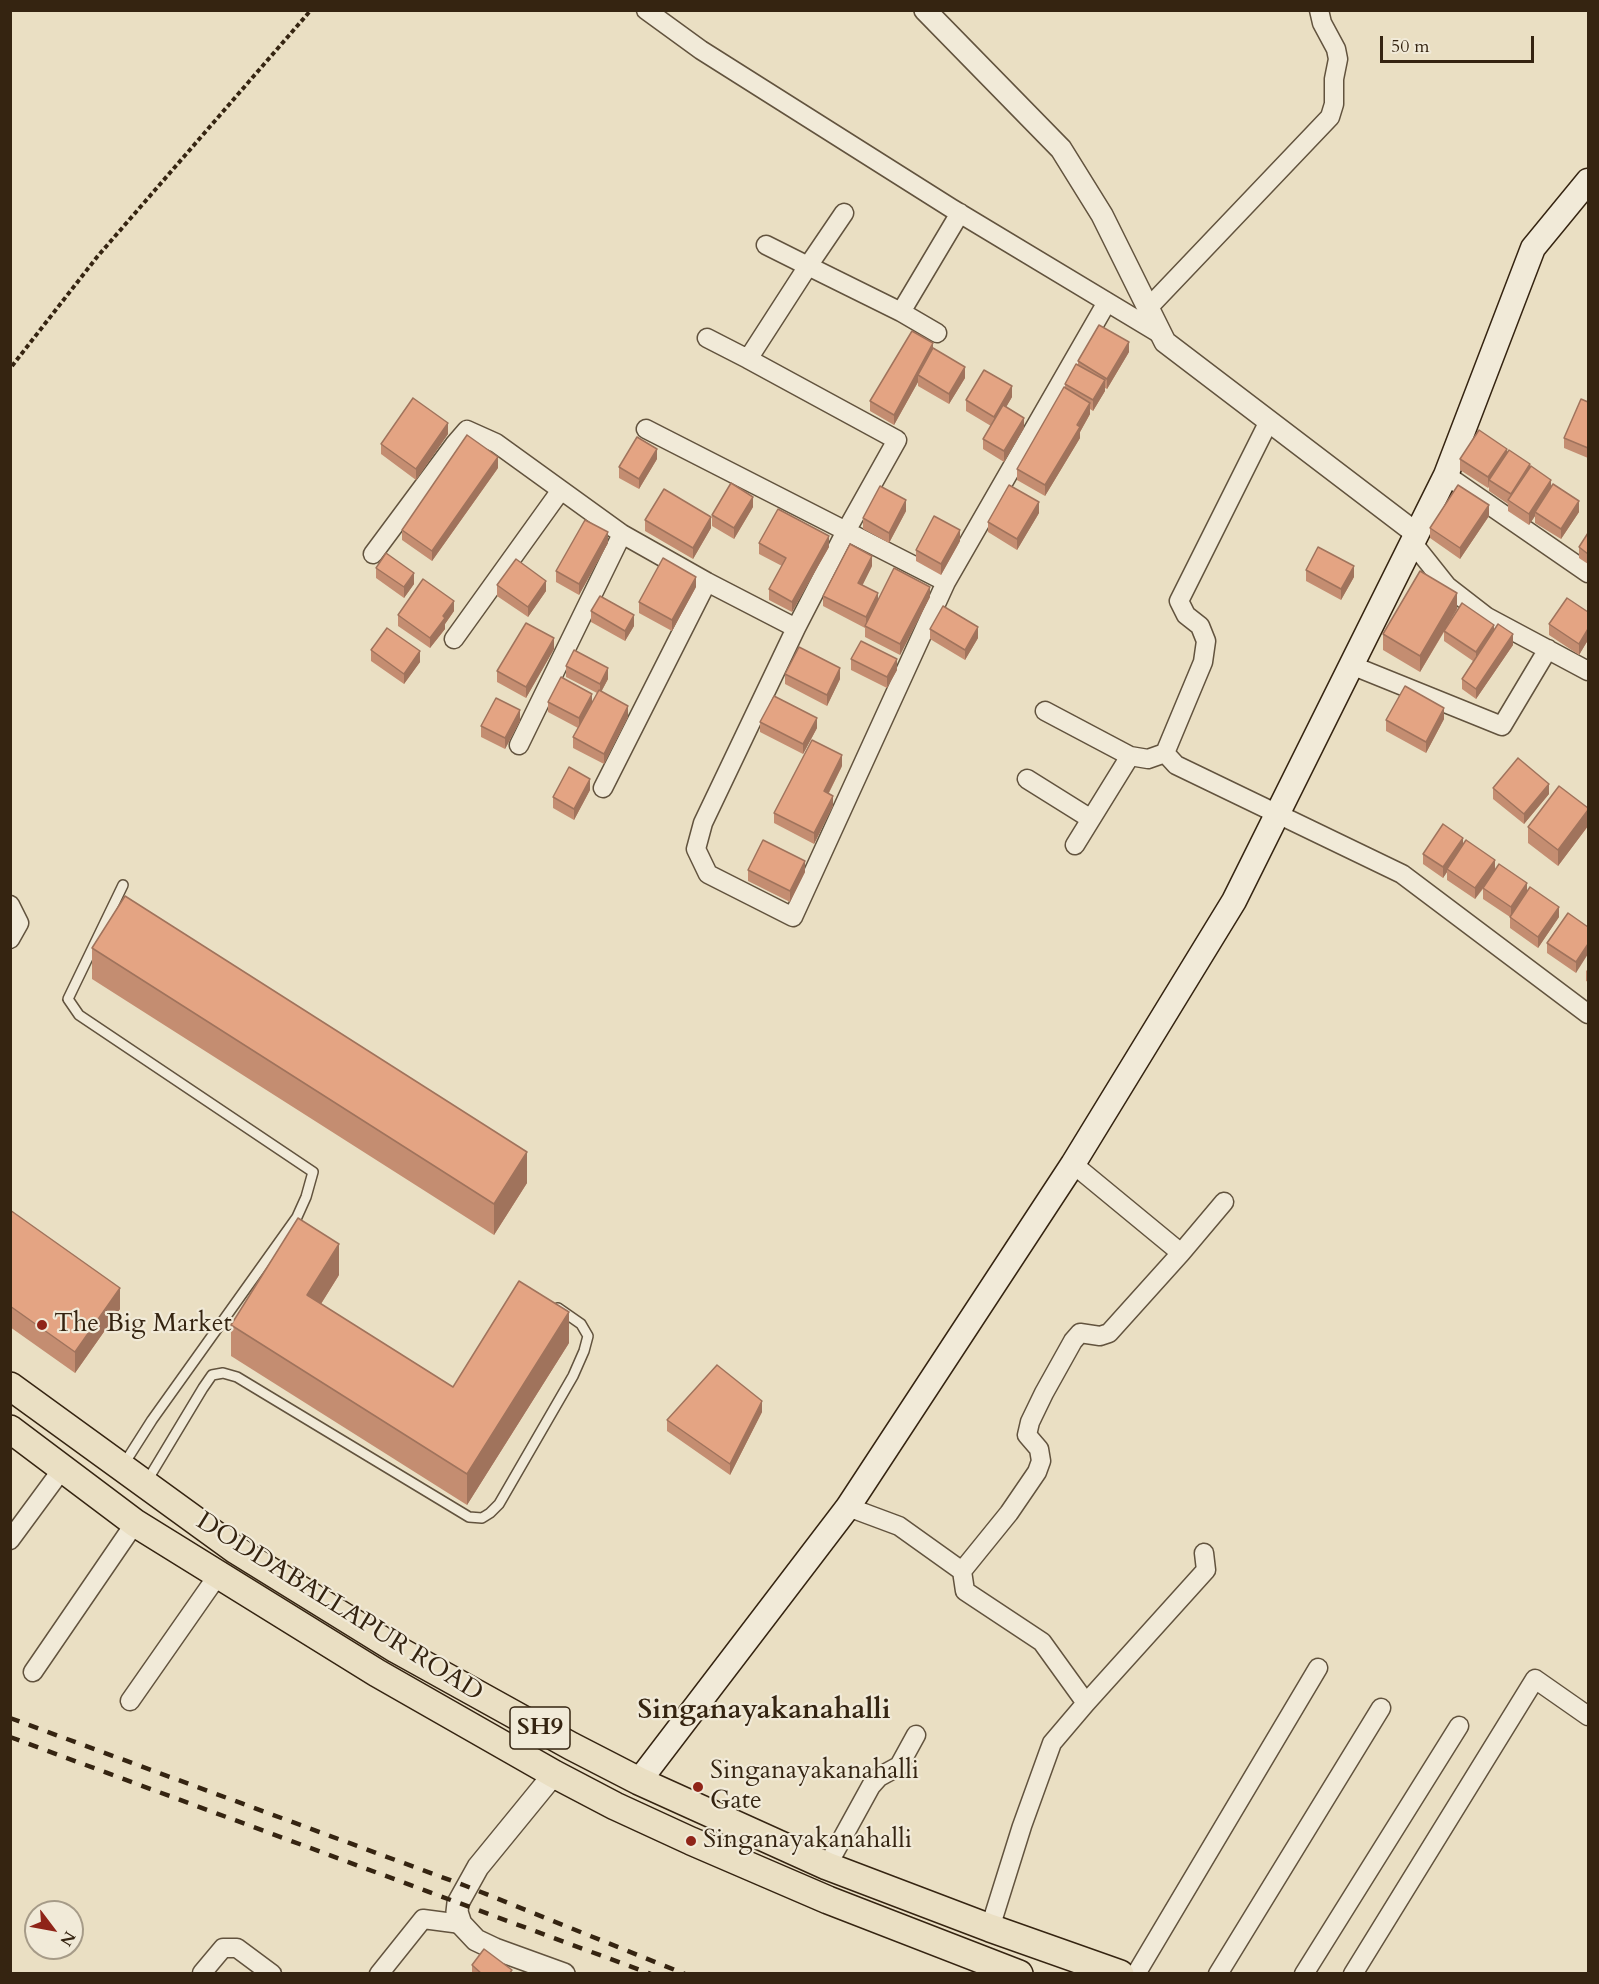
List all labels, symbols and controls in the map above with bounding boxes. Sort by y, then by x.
scale bar [1383,24,1538,62]
text: 50 m [1391,34,1430,59]
place label: The Big Market [54,1309,232,1341]
marker: The Big Market [35,1318,49,1332]
street label: DODDABALLAPUR ROAD [190,1507,488,1709]
district label: Singanayakanahalli [637,1695,891,1729]
road number: SH9 [510,1707,570,1749]
place label: Singanayakanahalli Gate [710,1756,919,1817]
marker: Singanayakanahalli Gate [691,1780,705,1794]
place label: Singanayakanahalli [703,1825,912,1857]
marker: Singanayakanahalli [684,1834,698,1848]
north arrow [24,1900,84,1960]
text: N [55,1927,81,1950]

